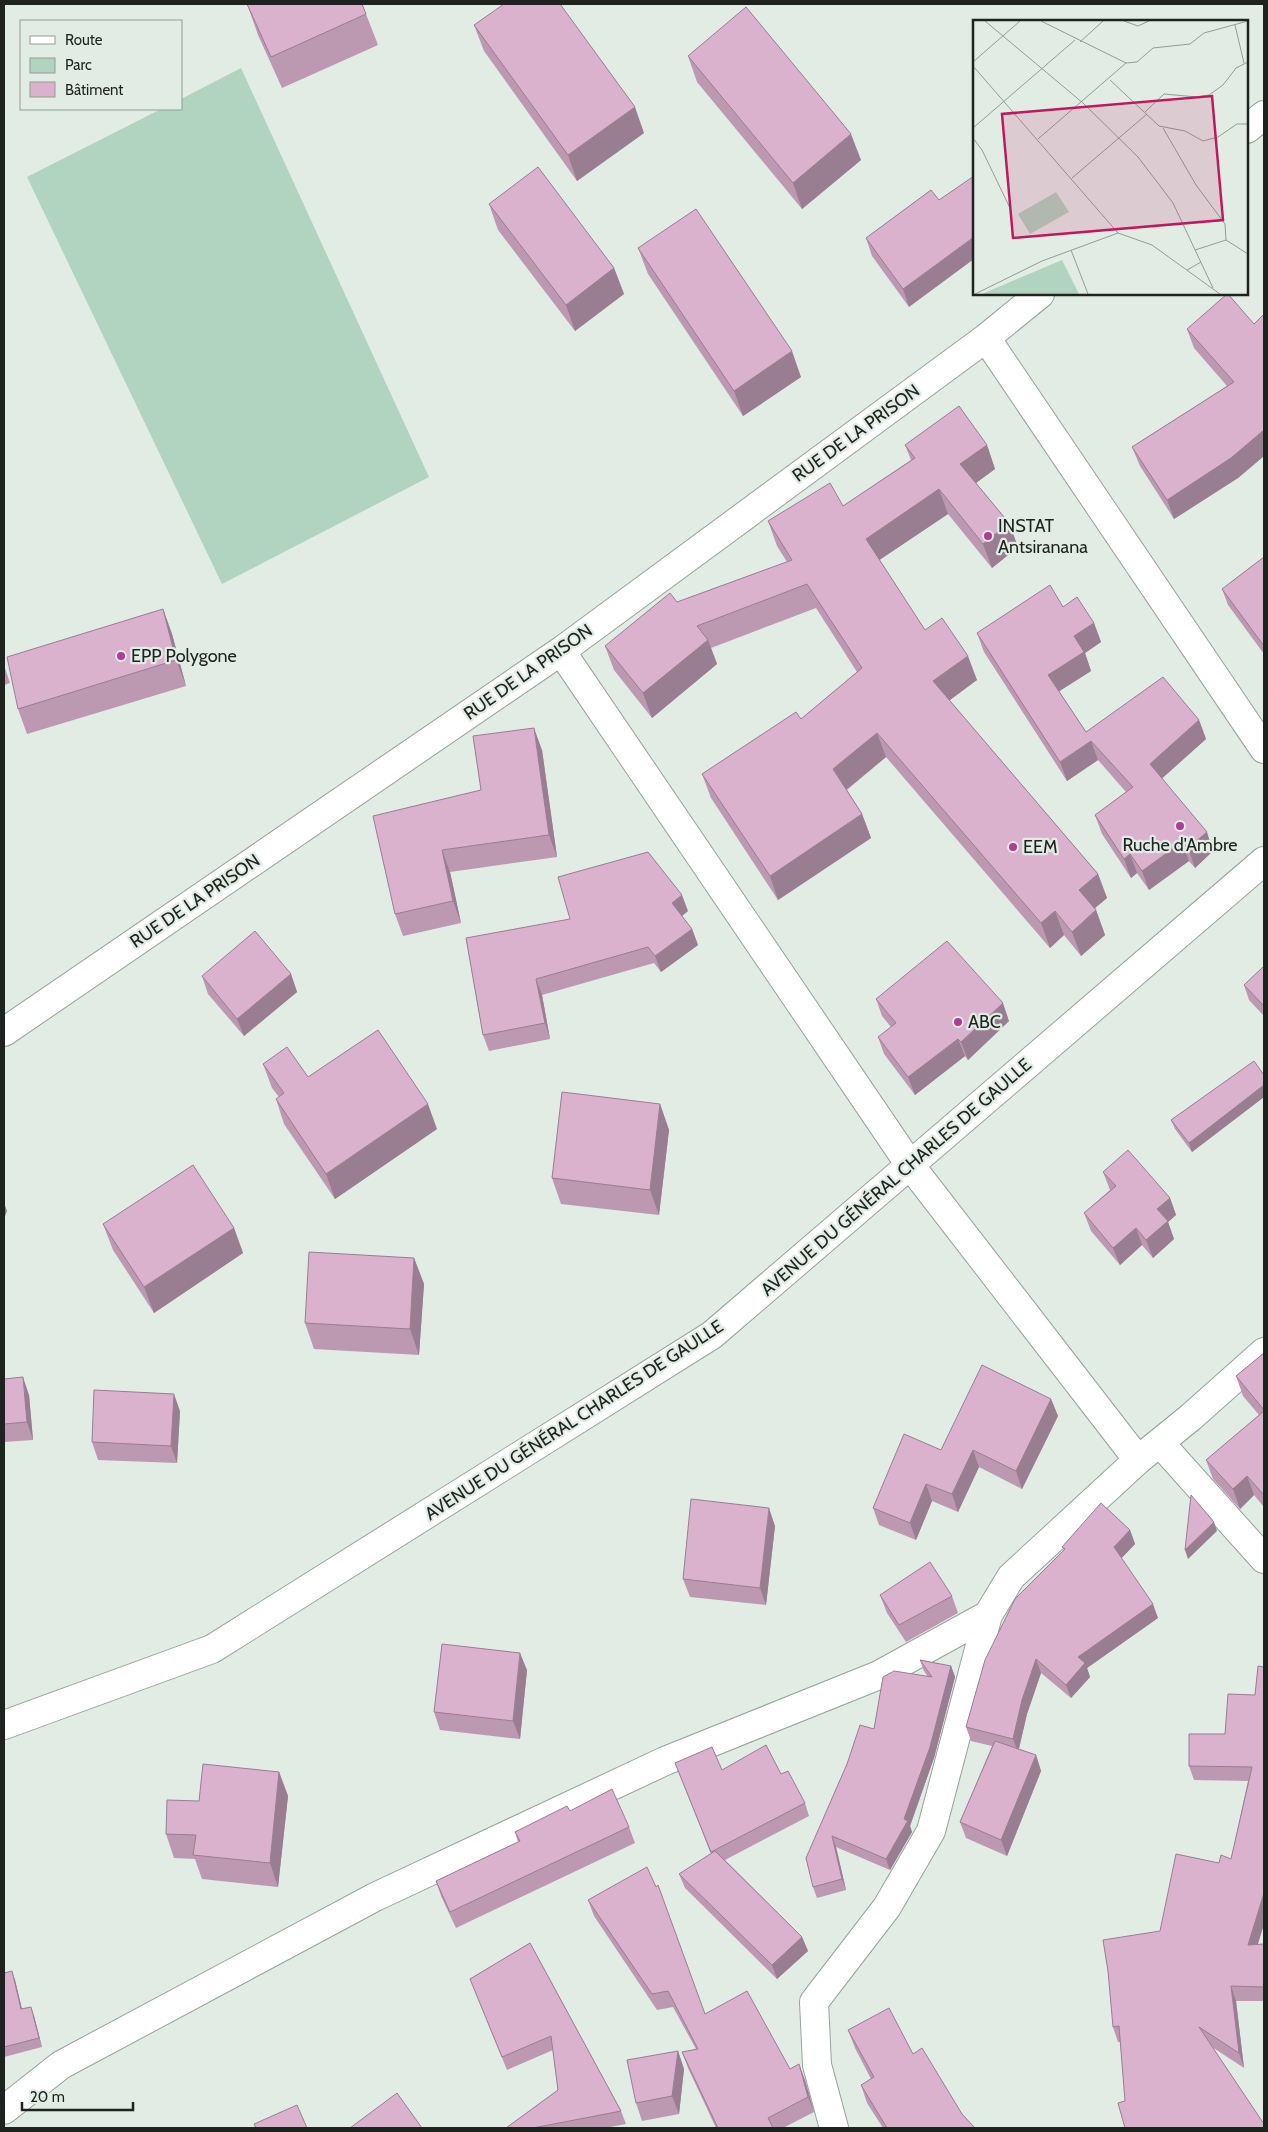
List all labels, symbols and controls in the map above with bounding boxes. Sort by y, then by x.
legend [20,20,182,110]
inset map [973,20,1248,295]
text: Route [65,31,103,49]
text: Parc [65,56,92,74]
text: Bâtiment [65,81,123,99]
street label: RUE DE LA PRISON [788,379,924,487]
place label: INSTAT Antsiranana [998,515,1088,558]
marker: INSTAT Antsiranana [982,530,994,542]
street label: RUE DE LA PRISON [459,619,597,725]
place label: EPP Polygone [131,645,237,667]
marker: EPP Polygone [115,650,127,662]
marker: Ruche d'Ambre [1174,820,1186,832]
place label: Ruche d'Ambre [1122,834,1238,856]
place label: EEM [1023,836,1058,858]
marker: EEM [1007,841,1019,853]
street label: RUE DE LA PRISON [126,849,264,953]
place label: ABC [968,1011,1001,1033]
marker: ABC [952,1016,964,1028]
street label: AVENUE DU GÉNÉRAL CHARLES DE GAULLE [756,1054,1036,1300]
street label: AVENUE DU GÉNÉRAL CHARLES DE GAULLE [421,1315,727,1525]
scale bar [22,2080,134,2112]
text: 20 m [30,2088,65,2106]

